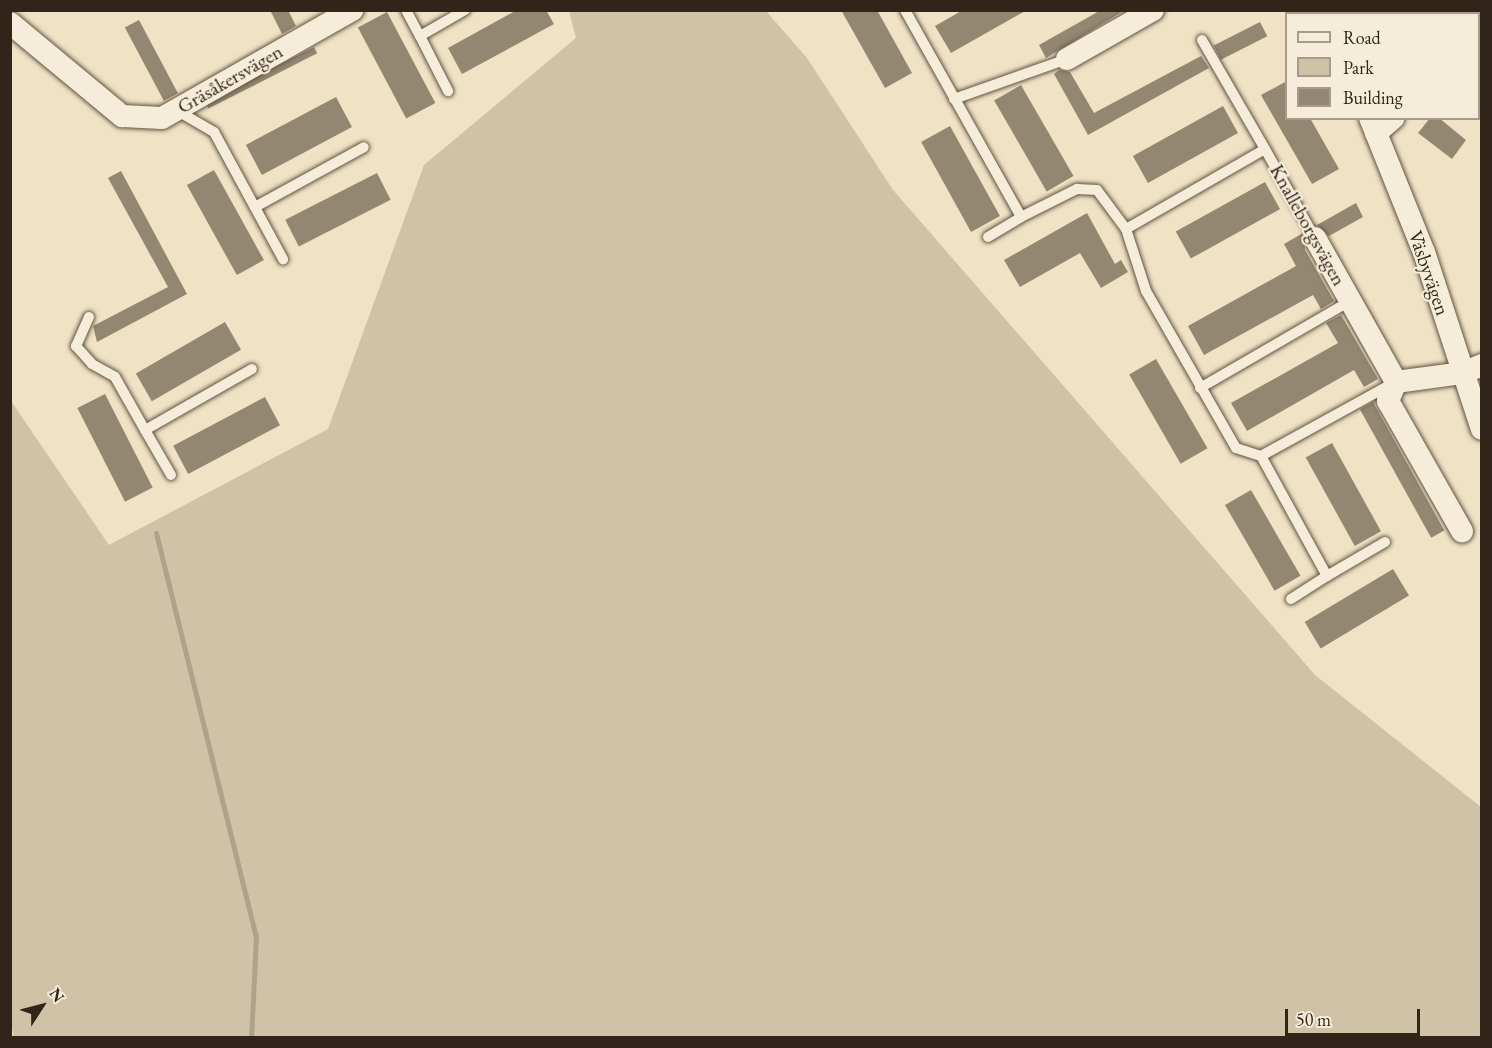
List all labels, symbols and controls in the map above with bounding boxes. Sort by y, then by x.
legend [1285,12,1480,120]
text: Road [1343,26,1381,49]
street label: Gräsåkersvägen [173,39,287,119]
text: Park [1343,56,1374,79]
text: Building [1343,86,1403,109]
street label: Knalleborgsvägen [1265,160,1351,290]
street label: Väsbyvägen [1403,228,1455,318]
north arrow [12,976,72,1036]
text: N [45,984,69,1007]
scale bar [1288,997,1423,1035]
text: 50 m [1296,1008,1331,1031]

